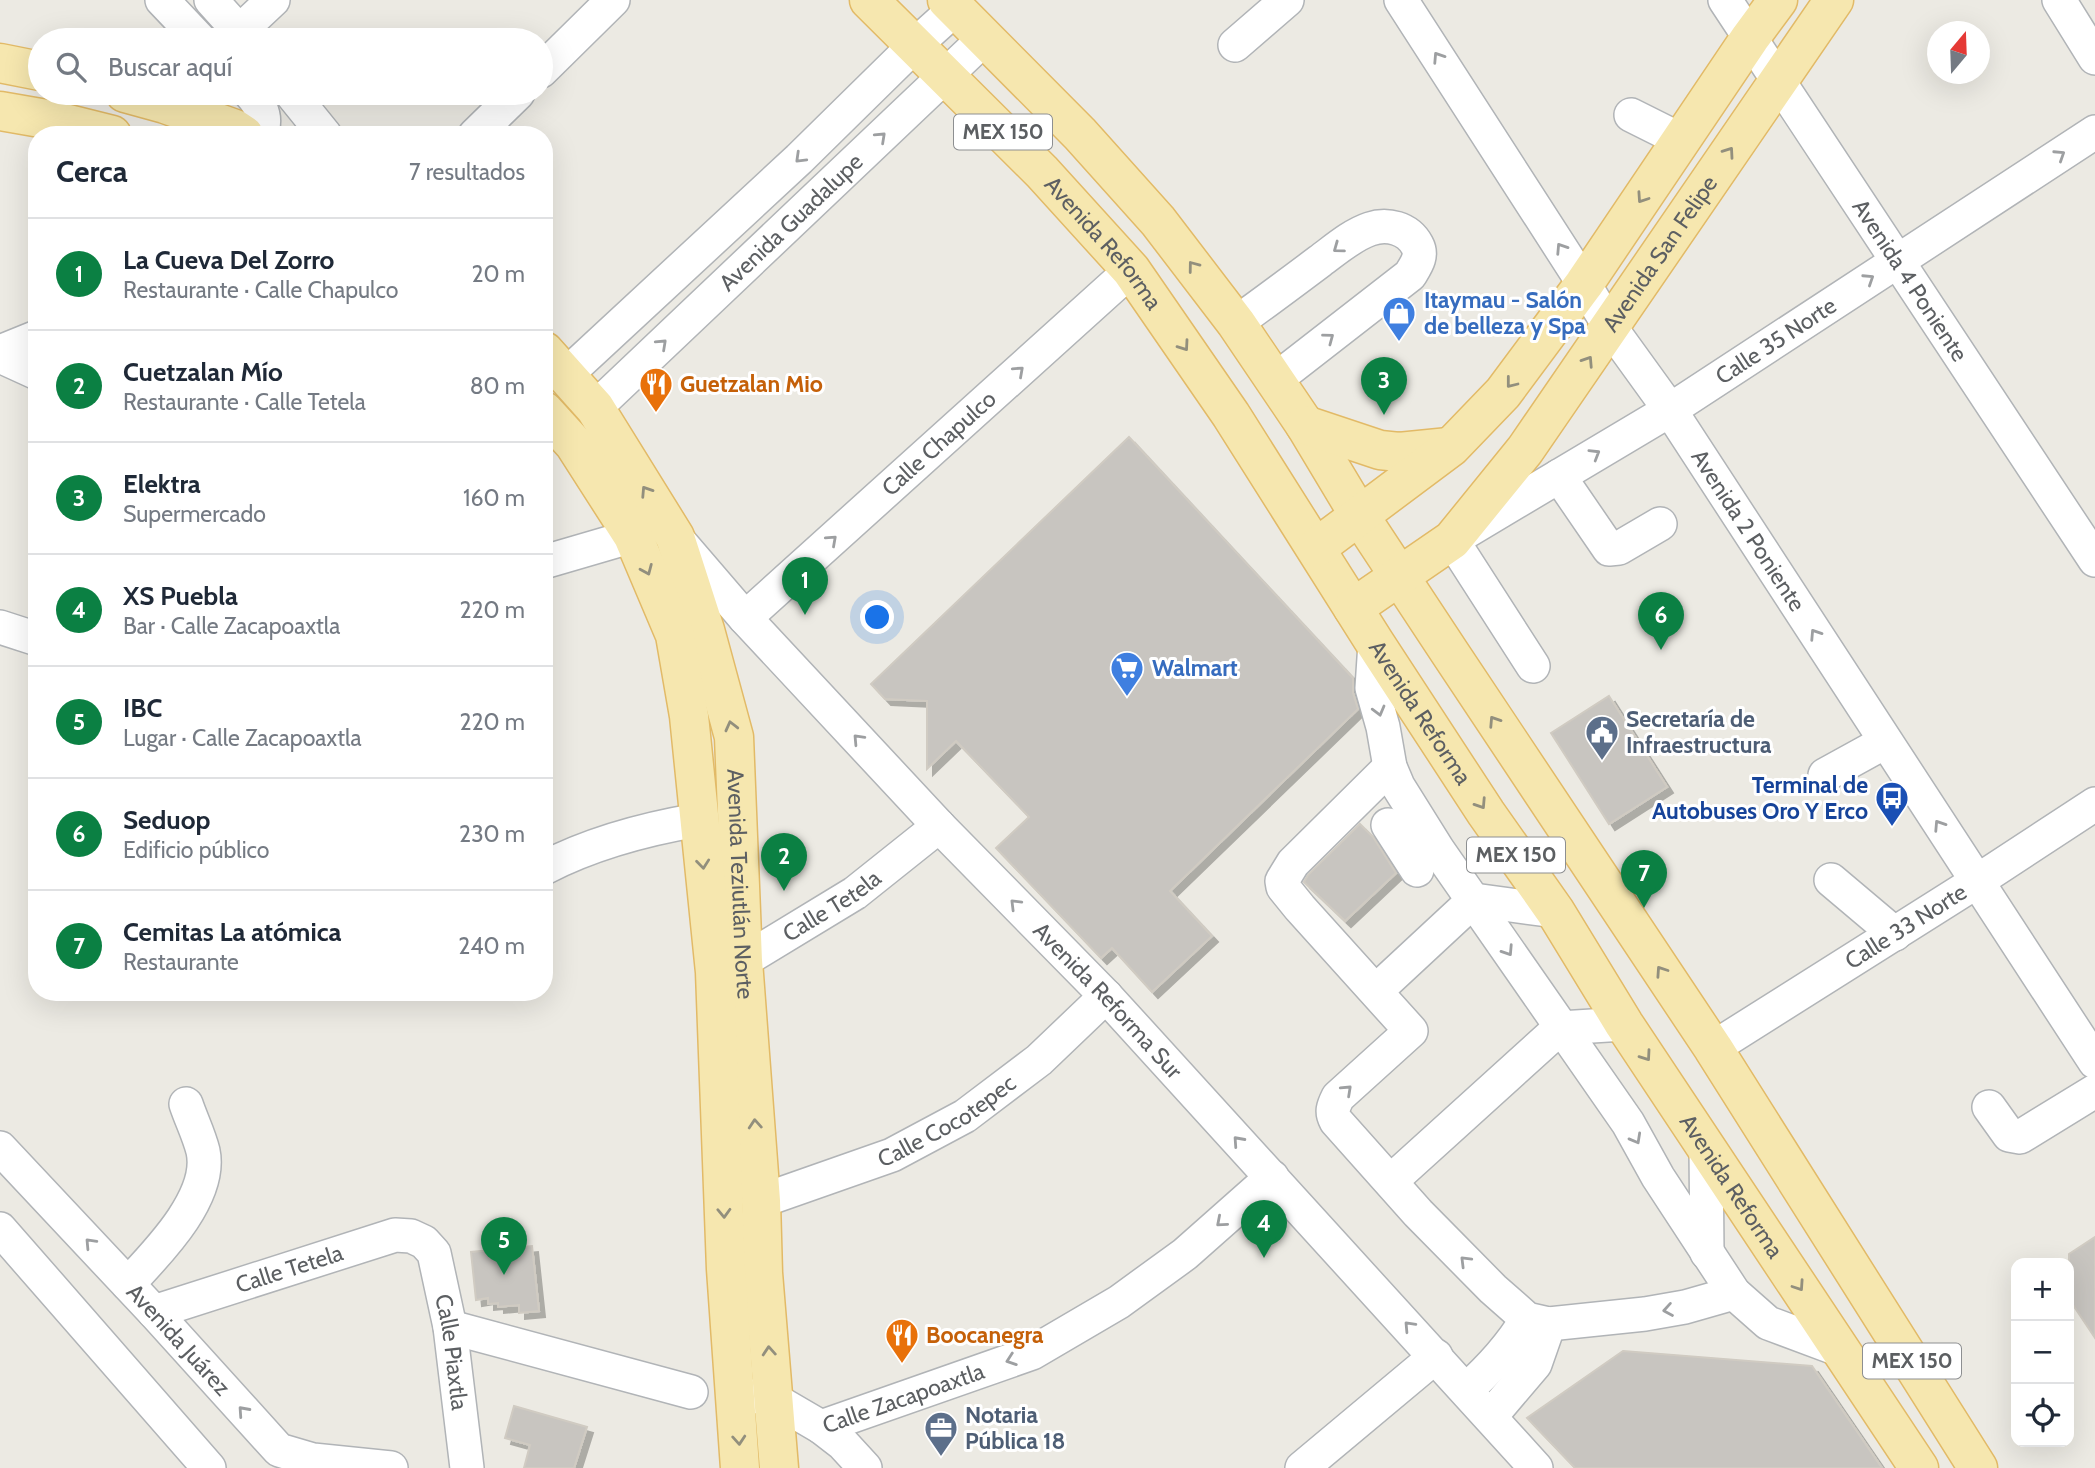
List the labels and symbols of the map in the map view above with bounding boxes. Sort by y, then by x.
north arrow [1927,21,1990,84]
one-way arrow [1433,52,1446,65]
road number: MEX 150 [954,114,1052,150]
one-way arrow [873,133,886,146]
street label: Avenida Guadalupe [713,147,869,297]
one-way arrow [1721,147,1733,160]
one-way arrow [795,149,808,162]
one-way arrow [2052,151,2065,164]
street label: Avenida Reforma [1039,170,1168,315]
street label: Avenida San Felipe [1596,170,1723,337]
one-way arrow [1637,190,1650,203]
street label: Avenida 4 Poniente [1847,194,1974,367]
one-way arrow [1334,240,1346,252]
one-way arrow [1557,243,1570,256]
one-way arrow [1188,261,1201,274]
one-way arrow [1861,275,1874,288]
place label: Itaymau - Salón de belleza y Spa [1424,286,1586,340]
street label: Calle 35 Norte [1710,291,1841,390]
shop icon: Itaymau - Salón de belleza y Spa [1380,294,1418,343]
one-way arrow [1322,334,1334,347]
one-way arrow [1176,338,1188,351]
one-way arrow [654,340,667,353]
one-way arrow [1579,356,1592,369]
pin: 3 [1361,357,1407,415]
restaurant icon: Guetzalan Mio [637,365,675,414]
one-way arrow [1011,367,1024,379]
place label: Guetzalan Mio [680,370,823,398]
one-way arrow [1506,375,1519,388]
street label: Calle Chapulco [876,385,1002,502]
street label: Avenida 2 Poniente [1685,444,1811,617]
one-way arrow [1587,450,1600,463]
one-way arrow [641,486,654,499]
one-way arrow [824,535,837,548]
pin: 1 [782,557,828,615]
one-way arrow [639,564,653,576]
pin: 6 [1638,592,1684,650]
your location [860,600,894,634]
one-way arrow [1811,629,1824,642]
street label: Avenida Reforma [1363,635,1478,790]
supermarket icon: Walmart [1108,649,1146,698]
place label: Walmart [1152,654,1238,682]
one-way arrow [1370,705,1385,717]
place label: Secretaría de Infraestructura [1626,705,1772,759]
public building icon: Secretaría de Infraestructura [1583,713,1621,762]
one-way arrow [1490,715,1503,728]
one-way arrow [725,720,739,732]
one-way arrow [854,734,866,747]
street label: Avenida Teziutlán Norte [721,768,760,1000]
place label: Terminal de Autobuses Oro Y Erco [1652,771,1868,825]
bus stop icon: Terminal de Autobuses Oro Y Erco [1873,779,1911,828]
one-way arrow [1473,797,1486,810]
one-way arrow [1935,820,1948,833]
pin: 2 [761,833,807,891]
road number: MEX 150 [1467,838,1565,872]
pin: 7 [1621,850,1667,908]
one-way arrow [695,858,710,870]
street label: Calle Tetela [778,864,886,948]
street label: Calle 33 Norte [1840,877,1972,975]
one-way arrow [1011,899,1024,912]
street label: Avenida Reforma Sur [1027,916,1189,1085]
one-way arrow [1500,943,1513,956]
one-way arrow [1657,966,1669,979]
one-way arrow [1638,1048,1650,1061]
street label: Calle Cocotepec [874,1069,1021,1173]
one-way arrow [1339,1085,1352,1098]
street label: Avenida Reforma [1674,1109,1789,1263]
one-way arrow [748,1118,763,1129]
one-way arrow [1628,1131,1641,1144]
one-way arrow [1234,1136,1247,1149]
pin: 4 [1241,1200,1287,1258]
one-way arrow [716,1208,731,1219]
one-way arrow [1216,1214,1229,1226]
pin: 5 [481,1217,527,1275]
one-way arrow [85,1238,98,1251]
street label: Calle Tetela [232,1239,346,1299]
one-way arrow [1460,1256,1473,1269]
street label: Avenida Juárez [121,1278,237,1401]
one-way arrow [1791,1278,1804,1291]
street label: Calle Piaxtla [429,1291,474,1412]
one-way arrow [1662,1302,1674,1317]
restaurant icon: Boocanegra [883,1316,921,1365]
place label: Boocanegra [926,1321,1044,1349]
one-way arrow [1404,1321,1417,1334]
road number: MEX 150 [1863,1344,1961,1378]
one-way arrow [762,1345,777,1356]
one-way arrow [1006,1352,1018,1366]
street label: Calle Zacapoaxtla [819,1357,988,1439]
place label: Notaria Pública 18 [965,1401,1065,1455]
one-way arrow [239,1406,252,1419]
office icon: Notaria Pública 18 [922,1409,960,1458]
one-way arrow [731,1435,746,1446]

